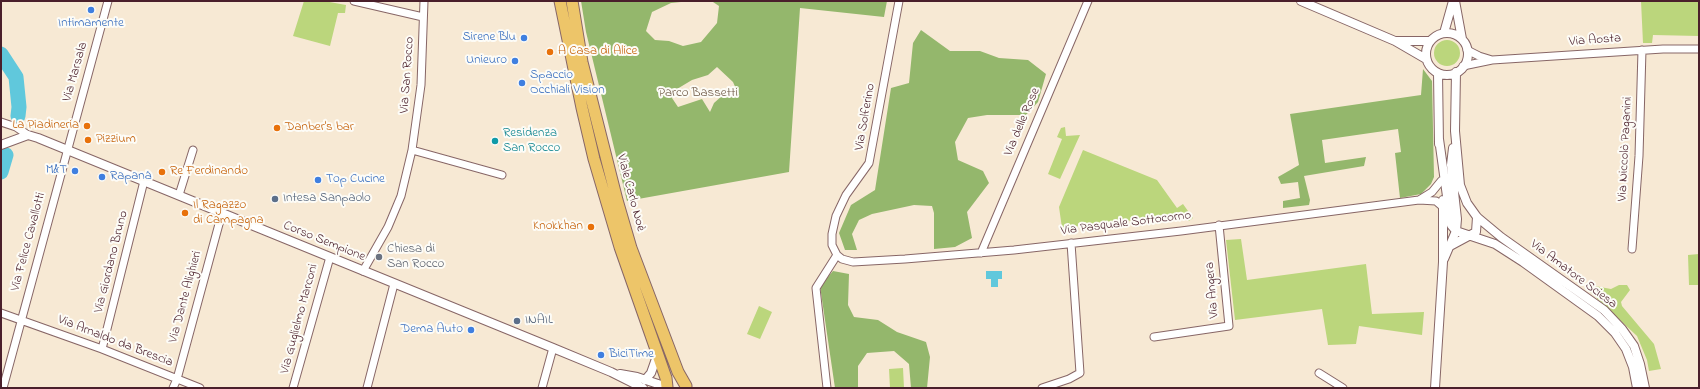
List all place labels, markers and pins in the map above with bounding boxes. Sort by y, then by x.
marker: Intimamente [86,5,96,15]
place label: Intimamente [58,16,124,32]
place label: Sirene Blu [462,30,516,46]
marker: Sirene Blu [519,33,529,43]
place label: A Casa di Alice [558,44,637,60]
marker: A Casa di Alice [545,47,555,57]
place label: Unieuro [466,53,507,69]
marker: Unieuro [510,56,520,66]
place label: Spaccio Occhiali Vision [530,68,605,99]
marker: Spaccio Occhiali Vision [517,78,527,88]
place label: La Piadineria [13,118,79,134]
place label: Danber's bar [285,120,354,136]
marker: La Piadineria [82,121,92,131]
marker: Danber's bar [272,123,282,133]
place label: Residenza San Rocco [503,126,560,157]
place label: Pizzium [96,132,136,148]
marker: Pizzium [83,135,93,145]
marker: Residenza San Rocco [490,136,500,146]
place label: M&T [46,163,67,179]
place label: Re Ferdinando [170,164,248,180]
marker: M&T [70,166,80,176]
marker: Re Ferdinando [157,167,167,177]
place label: Rapanà [110,169,151,185]
marker: Rapanà [97,172,107,182]
place label: Top Cucine [326,172,385,188]
marker: Top Cucine [313,175,323,185]
place label: Intesa Sanpaolo [283,191,371,207]
marker: Intesa Sanpaolo [270,194,280,204]
place label: Il Ragazzo di Campagna [193,198,264,229]
marker: Il Ragazzo di Campagna [180,208,190,218]
place label: Knokkhan [533,219,583,235]
marker: Knokkhan [586,222,596,232]
place label: Chiesa di San Rocco [387,242,444,273]
marker: Chiesa di San Rocco [374,252,384,262]
place label: INAIL [525,313,553,329]
marker: INAIL [512,316,522,326]
place label: Dema Auto [401,322,463,338]
marker: Dema Auto [466,325,476,335]
place label: BiciTime [609,347,654,363]
marker: BiciTime [596,350,606,360]

